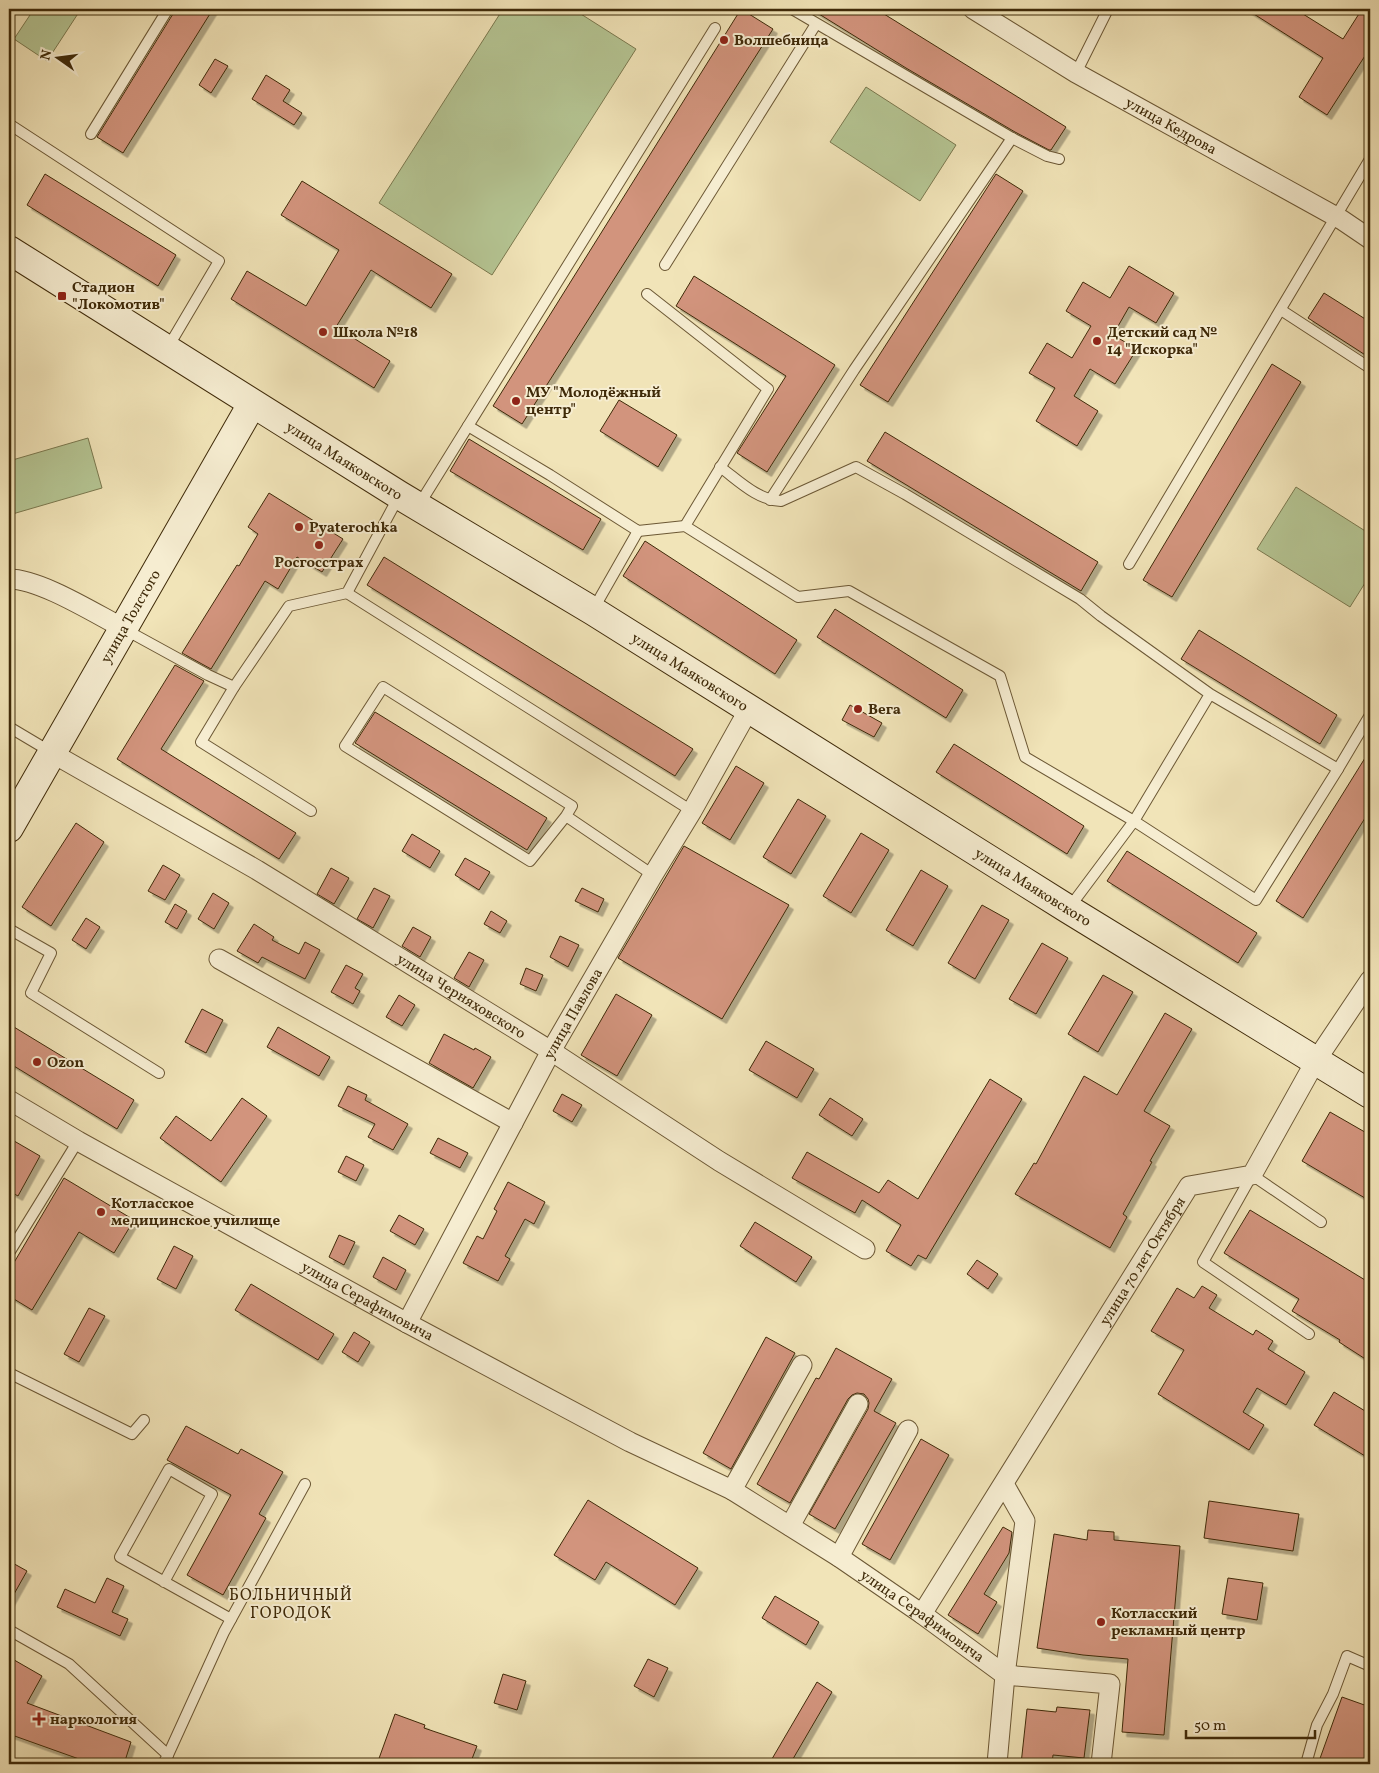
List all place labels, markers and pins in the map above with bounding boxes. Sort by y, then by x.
place label: Волшебница [734,31,829,52]
marker: Волшебница [718,34,730,46]
place label: Стадион "Локомотив" [72,278,165,316]
marker: Стадион "Локомотив" [56,290,68,302]
place label: Школа №18 [333,323,418,344]
place label: Детский сад № 14 "Искорка" [1107,323,1218,361]
marker: Школа №18 [317,326,329,338]
marker: Детский сад № 14 "Искорка" [1091,335,1103,347]
place label: МУ "Молодёжный центр" [526,383,661,421]
marker: МУ "Молодёжный центр" [510,395,522,407]
place label: Pyaterochka [309,518,398,539]
marker: Pyaterochka [293,521,305,533]
marker: Росгосстрах [313,539,325,551]
place label: Росгосстрах [275,553,364,574]
place label: Вега [868,700,901,721]
marker: Вега [852,703,864,715]
place label: Ozon [47,1053,84,1074]
marker: Ozon [31,1056,43,1068]
place label: Котласское медицинское училище [111,1194,281,1232]
marker: Котласское медицинское училище [95,1206,107,1218]
place label: Котласский рекламный центр [1111,1604,1246,1642]
marker: Котласский рекламный центр [1095,1616,1107,1628]
place label: наркология [50,1710,138,1731]
marker: наркология [32,1712,46,1726]

